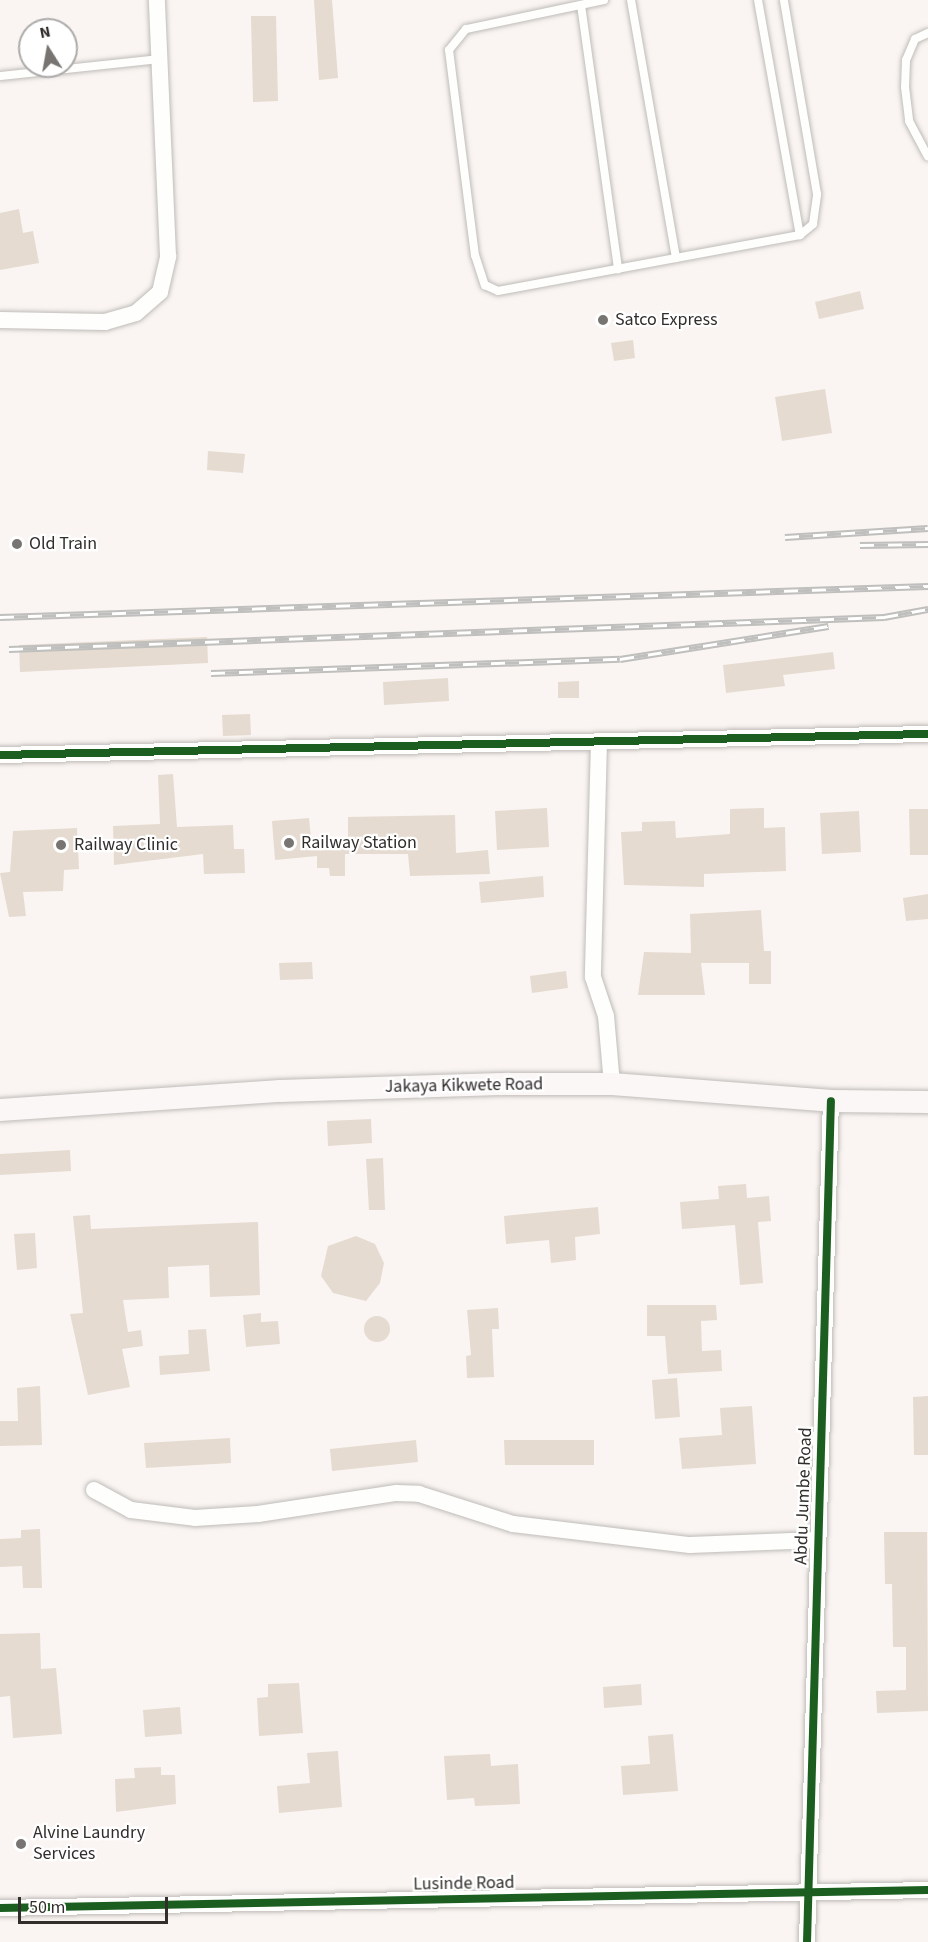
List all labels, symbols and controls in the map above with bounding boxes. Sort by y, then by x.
north arrow [18,18,78,78]
text: N [38,20,52,44]
place label: Satco Express [615,309,717,331]
marker: Satco Express [596,313,610,327]
place label: Old Train [29,533,97,555]
marker: Old Train [10,537,24,551]
place label: Railway Station [301,832,417,854]
place label: Railway Clinic [74,834,178,856]
marker: Railway Clinic [52,836,70,854]
marker: Railway Station [282,836,296,850]
street label: Jakaya Kikwete Road [385,1074,543,1098]
street label: Abdu Jumbe Road [791,1427,817,1565]
place label: Alvine Laundry Services [33,1823,145,1866]
marker: Alvine Laundry Services [14,1837,28,1851]
street label: Lusinde Road [413,1872,515,1896]
scale bar [21,1885,171,1923]
text: 50 m [29,1895,65,1920]

